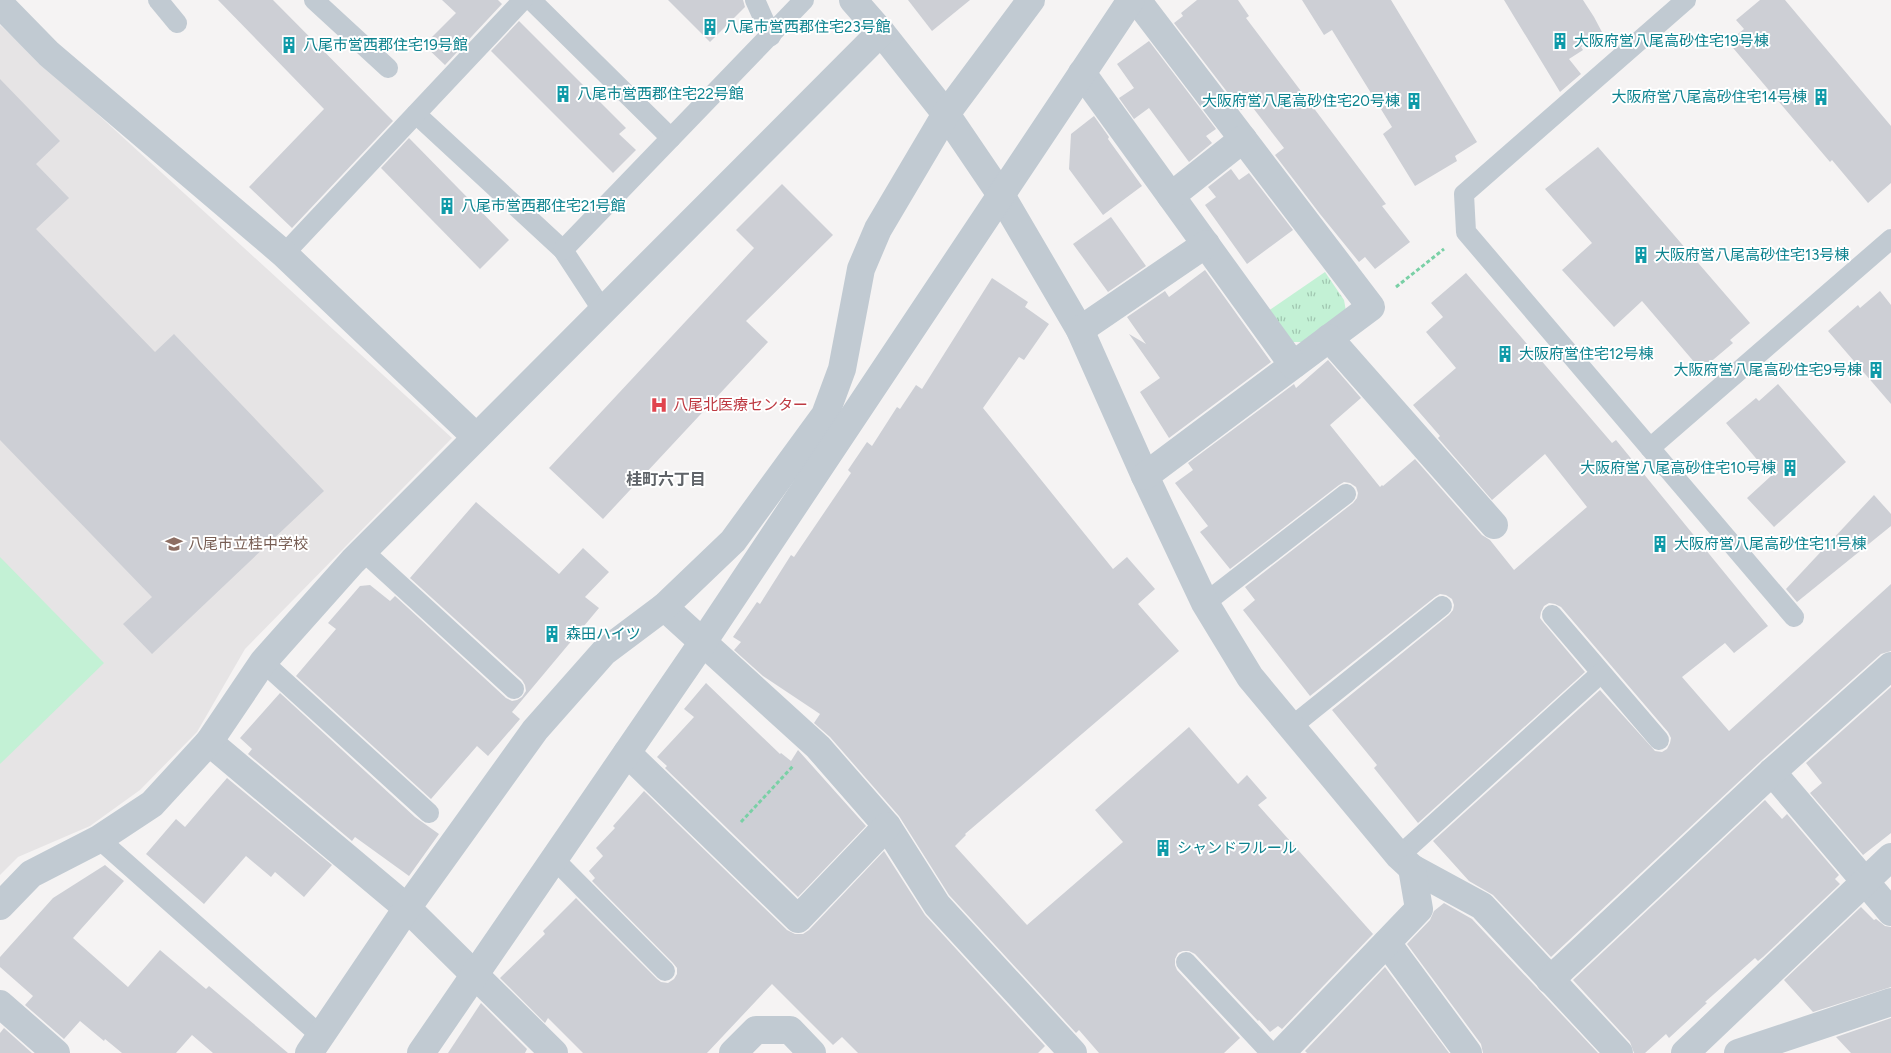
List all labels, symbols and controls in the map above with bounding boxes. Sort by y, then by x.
building icon: 八尾市営西郡住宅23号館 [700,17,720,37]
place label: 八尾市営西郡住宅23号館 [724,18,891,36]
building icon: 大阪府営八尾高砂住宅19号棟 [1550,31,1570,51]
place label: 大阪府営八尾高砂住宅19号棟 [1574,32,1769,50]
building icon: 八尾市営西郡住宅19号館 [279,35,299,55]
place label: 八尾市営西郡住宅19号館 [303,36,468,54]
building icon: 八尾市営西郡住宅22号館 [553,84,573,104]
place label: 八尾市営西郡住宅22号館 [577,85,744,103]
building icon: 大阪府営八尾高砂住宅14号棟 [1811,87,1831,107]
place label: 大阪府営八尾高砂住宅14号棟 [1611,88,1807,106]
building icon: 大阪府営八尾高砂住宅20号棟 [1404,91,1424,111]
place label: 大阪府営八尾高砂住宅20号棟 [1202,92,1400,110]
building icon: 八尾市営西郡住宅21号館 [437,196,457,216]
place label: 八尾市営西郡住宅21号館 [461,197,626,215]
building icon: 大阪府営八尾高砂住宅13号棟 [1631,245,1651,265]
place label: 大阪府営八尾高砂住宅13号棟 [1655,246,1849,264]
building icon: 大阪府営住宅12号棟 [1495,344,1515,364]
place label: 大阪府営住宅12号棟 [1519,345,1654,363]
building icon: 大阪府営八尾高砂住宅9号棟 [1866,360,1886,380]
place label: 大阪府営八尾高砂住宅9号棟 [1674,361,1862,379]
hospital icon: 八尾北医療センター [649,395,669,415]
place label: 八尾北医療センター [673,396,808,414]
building icon: 大阪府営八尾高砂住宅10号棟 [1780,458,1800,478]
place label: 大阪府営八尾高砂住宅10号棟 [1580,459,1776,477]
district label: 桂町六丁目 [626,470,706,489]
school or university icon: 八尾市立桂中学校 [164,534,184,554]
building icon: 大阪府営八尾高砂住宅11号棟 [1650,534,1670,554]
place label: 八尾市立桂中学校 [188,535,308,553]
place label: 大阪府営八尾高砂住宅11号棟 [1674,535,1866,553]
building icon: 森田ハイツ [542,624,562,644]
place label: 森田ハイツ [566,625,641,643]
building icon: シャンドフルール [1153,838,1173,858]
place label: シャンドフルール [1177,839,1297,857]

